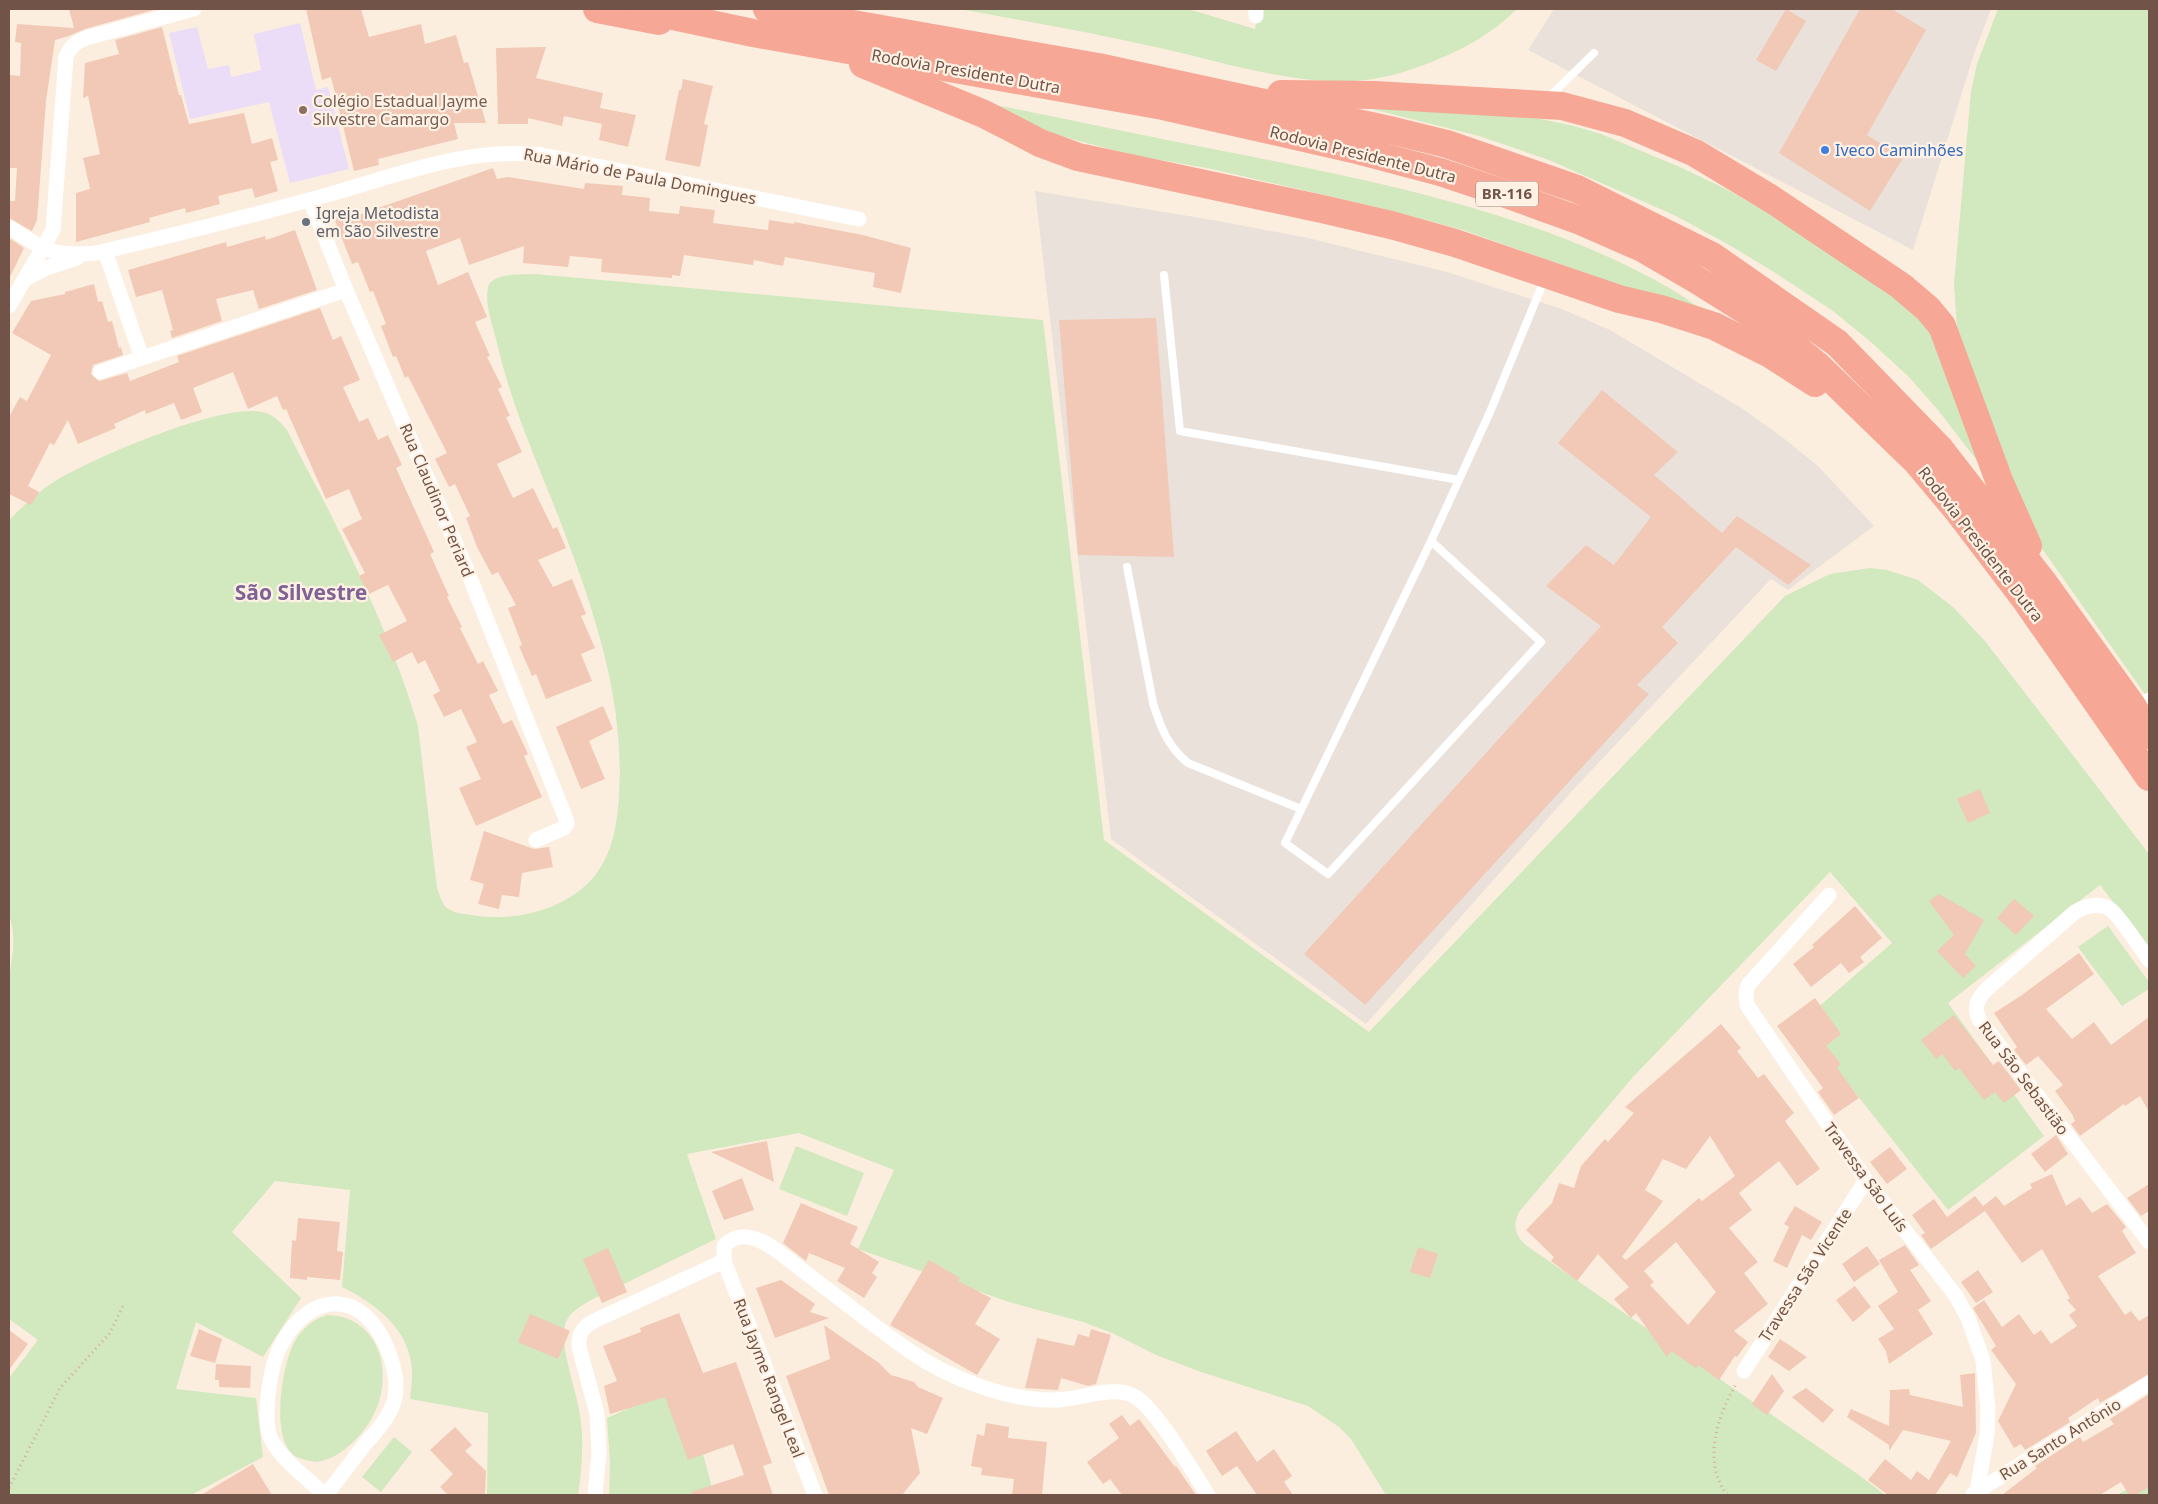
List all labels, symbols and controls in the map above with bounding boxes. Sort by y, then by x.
street label: Rodovia Presidente Dutra [870,44,1062,98]
place label: Colégio Estadual Jayme Silvestre Camargo [313,90,488,130]
marker: Colégio Estadual Jayme Silvestre Camargo [297,104,309,116]
street label: Rodovia Presidente Dutra [1268,120,1458,188]
place label: Iveco Caminhões [1835,139,1963,161]
street label: Rua Mário de Paula Domingues [522,143,758,209]
marker: Iveco Caminhões [1819,144,1831,156]
road number: BR-116 [1476,182,1538,206]
place label: Igreja Metodista em São Silvestre [316,202,439,242]
marker: Igreja Metodista em São Silvestre [300,216,312,228]
street label: Rua Claudinor Periard [395,420,479,580]
street label: Rodovia Presidente Dutra [1913,462,2049,626]
district label: São Silvestre [235,578,367,606]
street label: Rua São Sebastião [1974,1016,2074,1140]
street label: Travessa São Luís [1819,1118,1913,1236]
street label: Travessa São Vicente [1753,1204,1857,1346]
street label: Rua Jayme Rangel Leal [728,1295,810,1461]
street label: Rua Santo Antônio [1995,1393,2125,1485]

